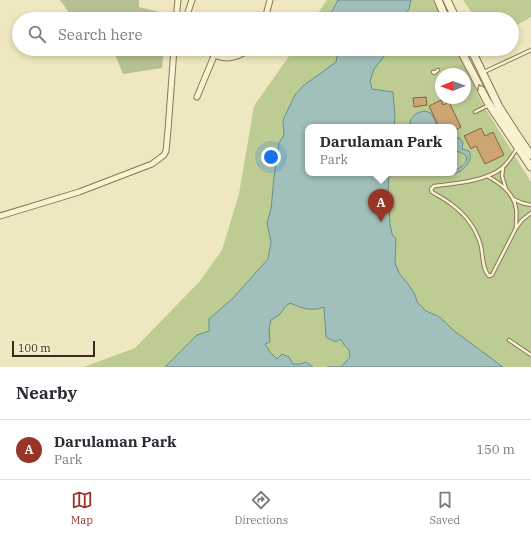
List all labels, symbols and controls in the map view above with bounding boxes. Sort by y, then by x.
search box [12,12,519,56]
icon: search [26,23,48,45]
text: Search here [58,25,143,44]
north arrow [435,68,471,104]
one-way arrow [477,84,485,91]
popup [305,124,457,176]
text: Darulaman Park [320,132,442,151]
your location [261,147,281,167]
text: Park [320,151,348,168]
pin: A [368,189,394,222]
scale bar [12,339,95,358]
text: 100 m [18,341,51,355]
text: Nearby [16,382,77,404]
text: Darulaman Park [54,432,176,451]
text: A [24,441,34,458]
text: 150 m [476,441,515,458]
text: Park [54,451,82,468]
tab: Map [71,489,93,527]
tab: Directions [234,489,288,527]
tab: Saved [429,489,460,527]

